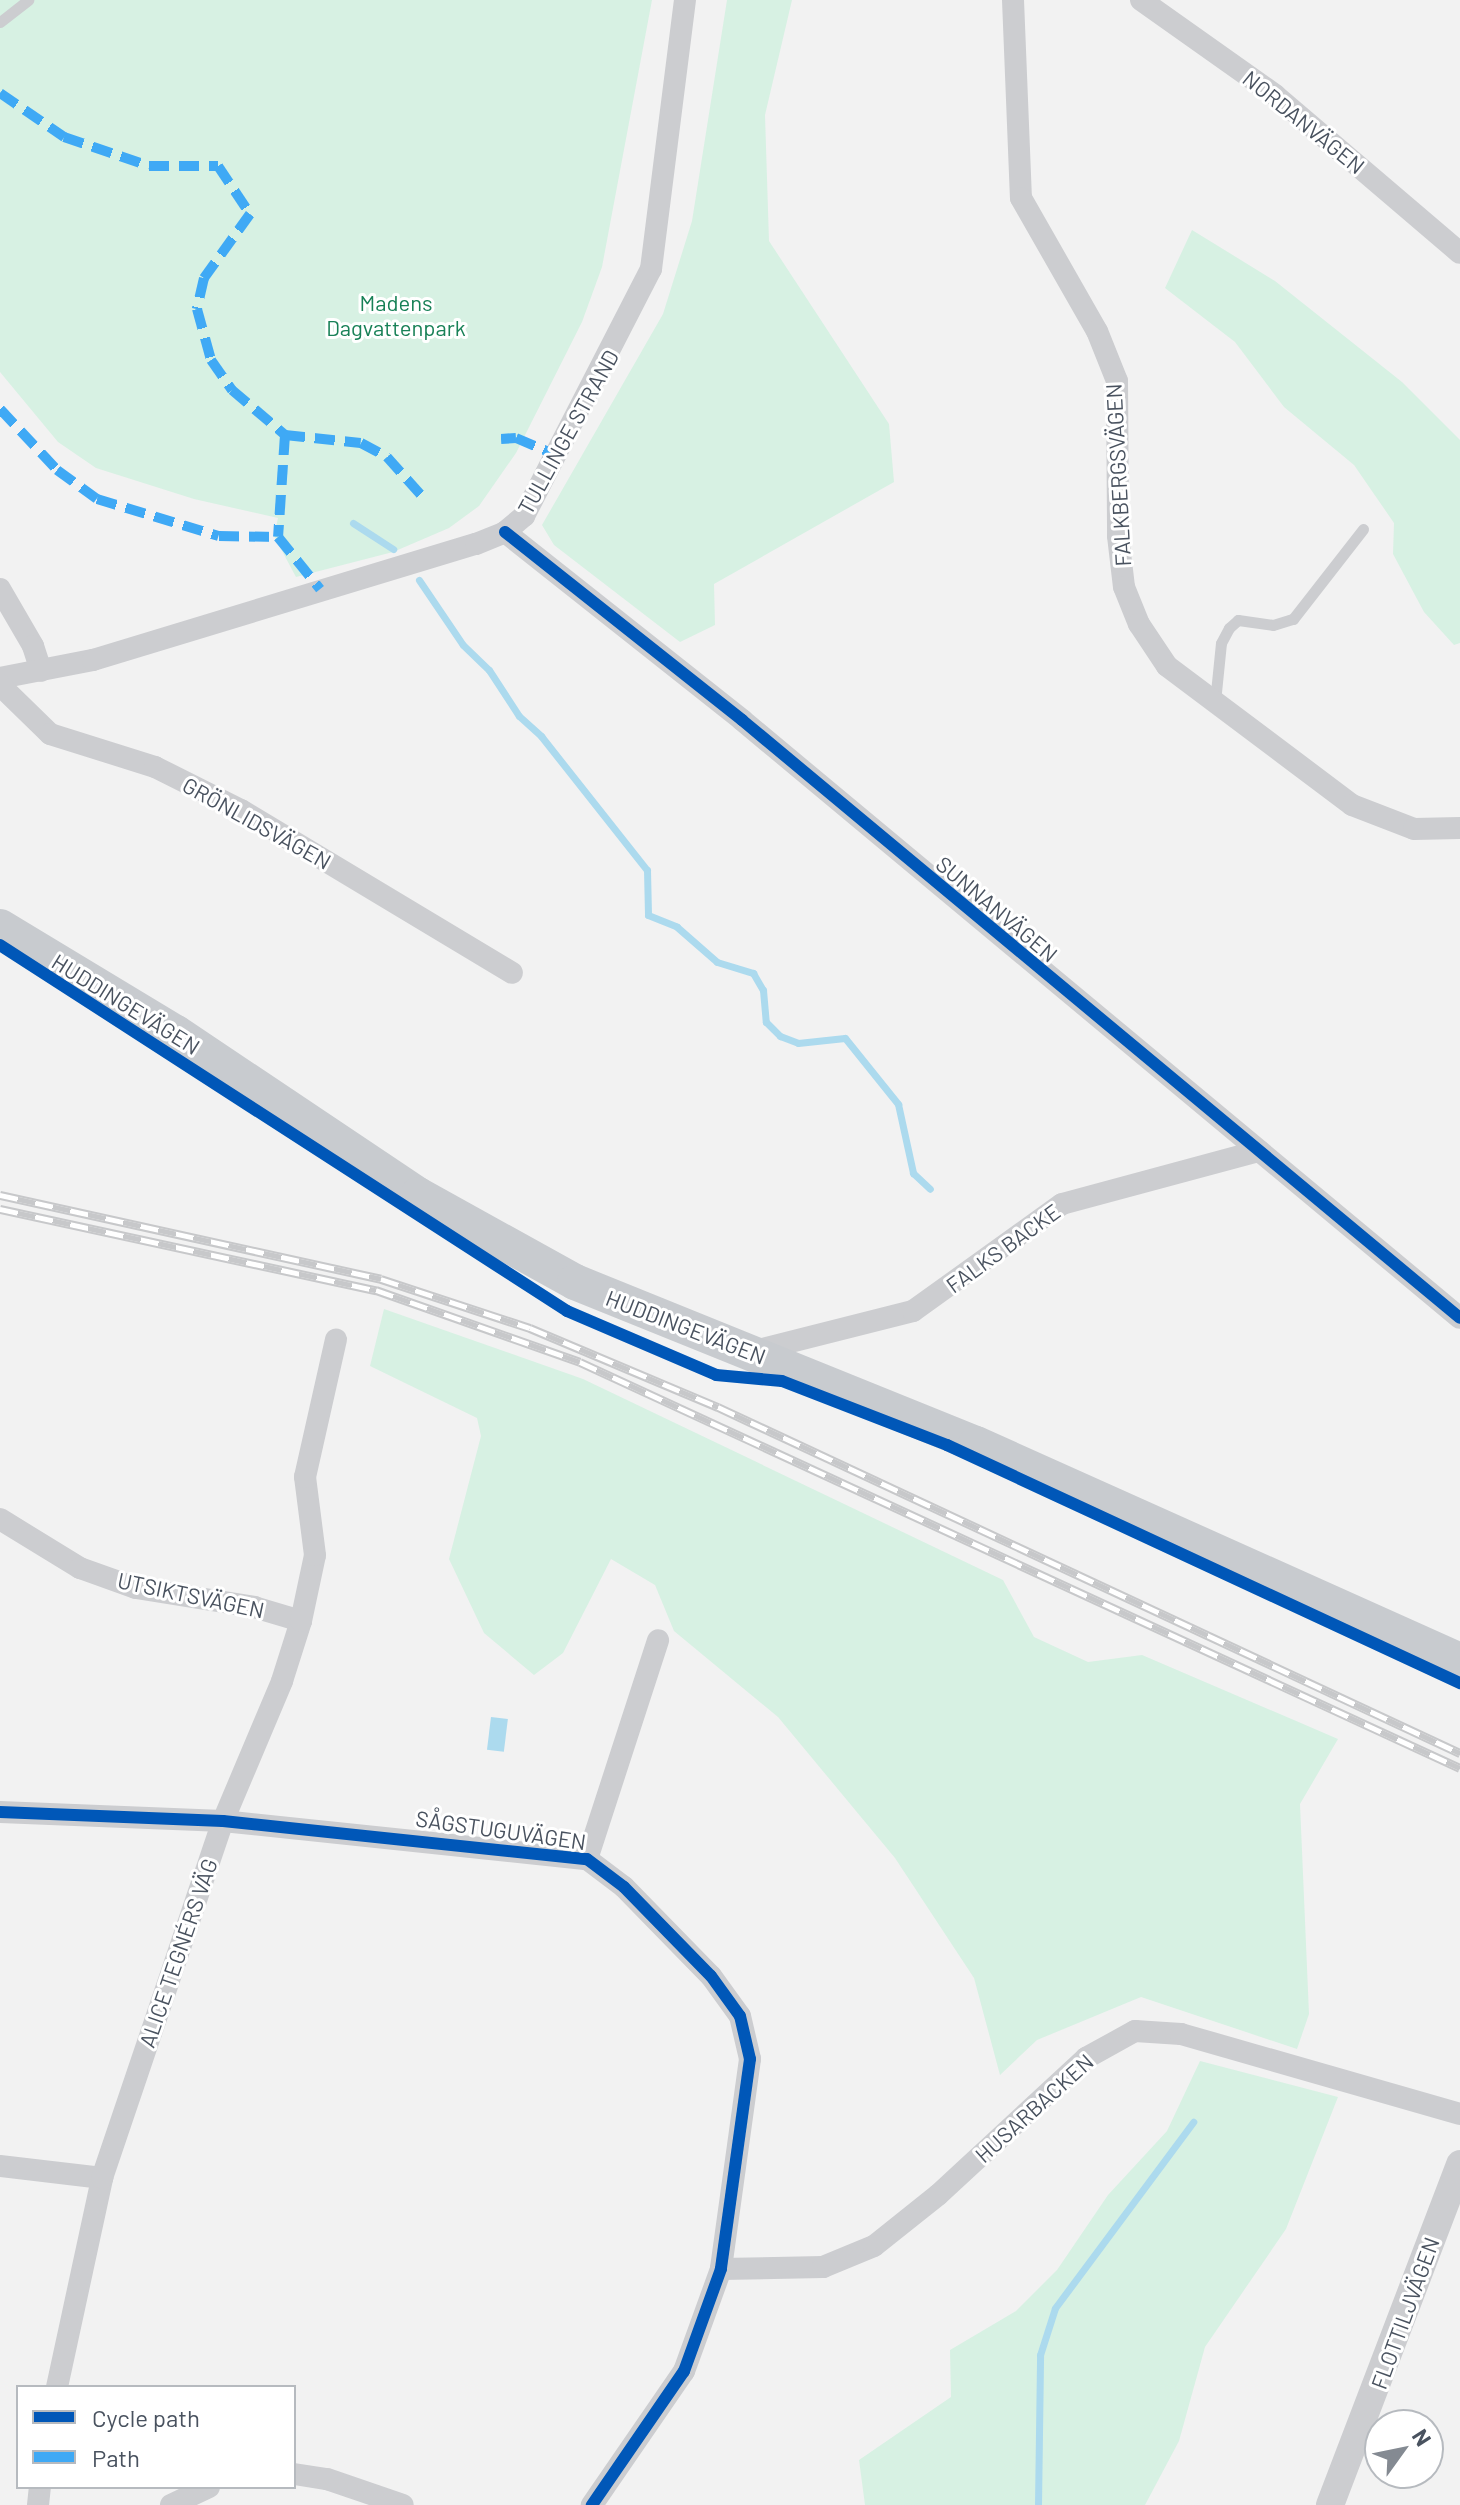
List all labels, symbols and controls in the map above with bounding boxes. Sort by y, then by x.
street label: NORDANVÄGEN [1238,65,1370,179]
park label: Madens Dagvattenpark [326,289,466,340]
street label: TULLINGE STRAND [512,345,624,519]
street label: FALKBERGSVÄGEN [1100,383,1136,567]
street label: GRÖNLIDSVÄGEN [178,771,336,875]
street label: SUNNANVÄGEN [931,851,1063,967]
street label: HUDDINGEVÄGEN [47,948,205,1060]
street label: FALKS BACKE [941,1198,1065,1298]
street label: HUDDINGEVÄGEN [602,1284,770,1370]
street label: UTSIKTSVÄGEN [115,1567,267,1623]
street label: SÅGSTUGUVÄGEN [414,1805,588,1855]
street label: ALICE TEGNÉRS VÄG [133,1855,223,2051]
street label: HUSARBACKEN [970,2048,1098,2168]
street label: FLOTTILJVÄGEN [1365,2233,1445,2393]
legend [16,2385,296,2489]
text: Cycle path [92,2403,200,2432]
north arrow [1364,2409,1444,2489]
text: N [1408,2424,1437,2450]
text: Path [92,2443,140,2472]

